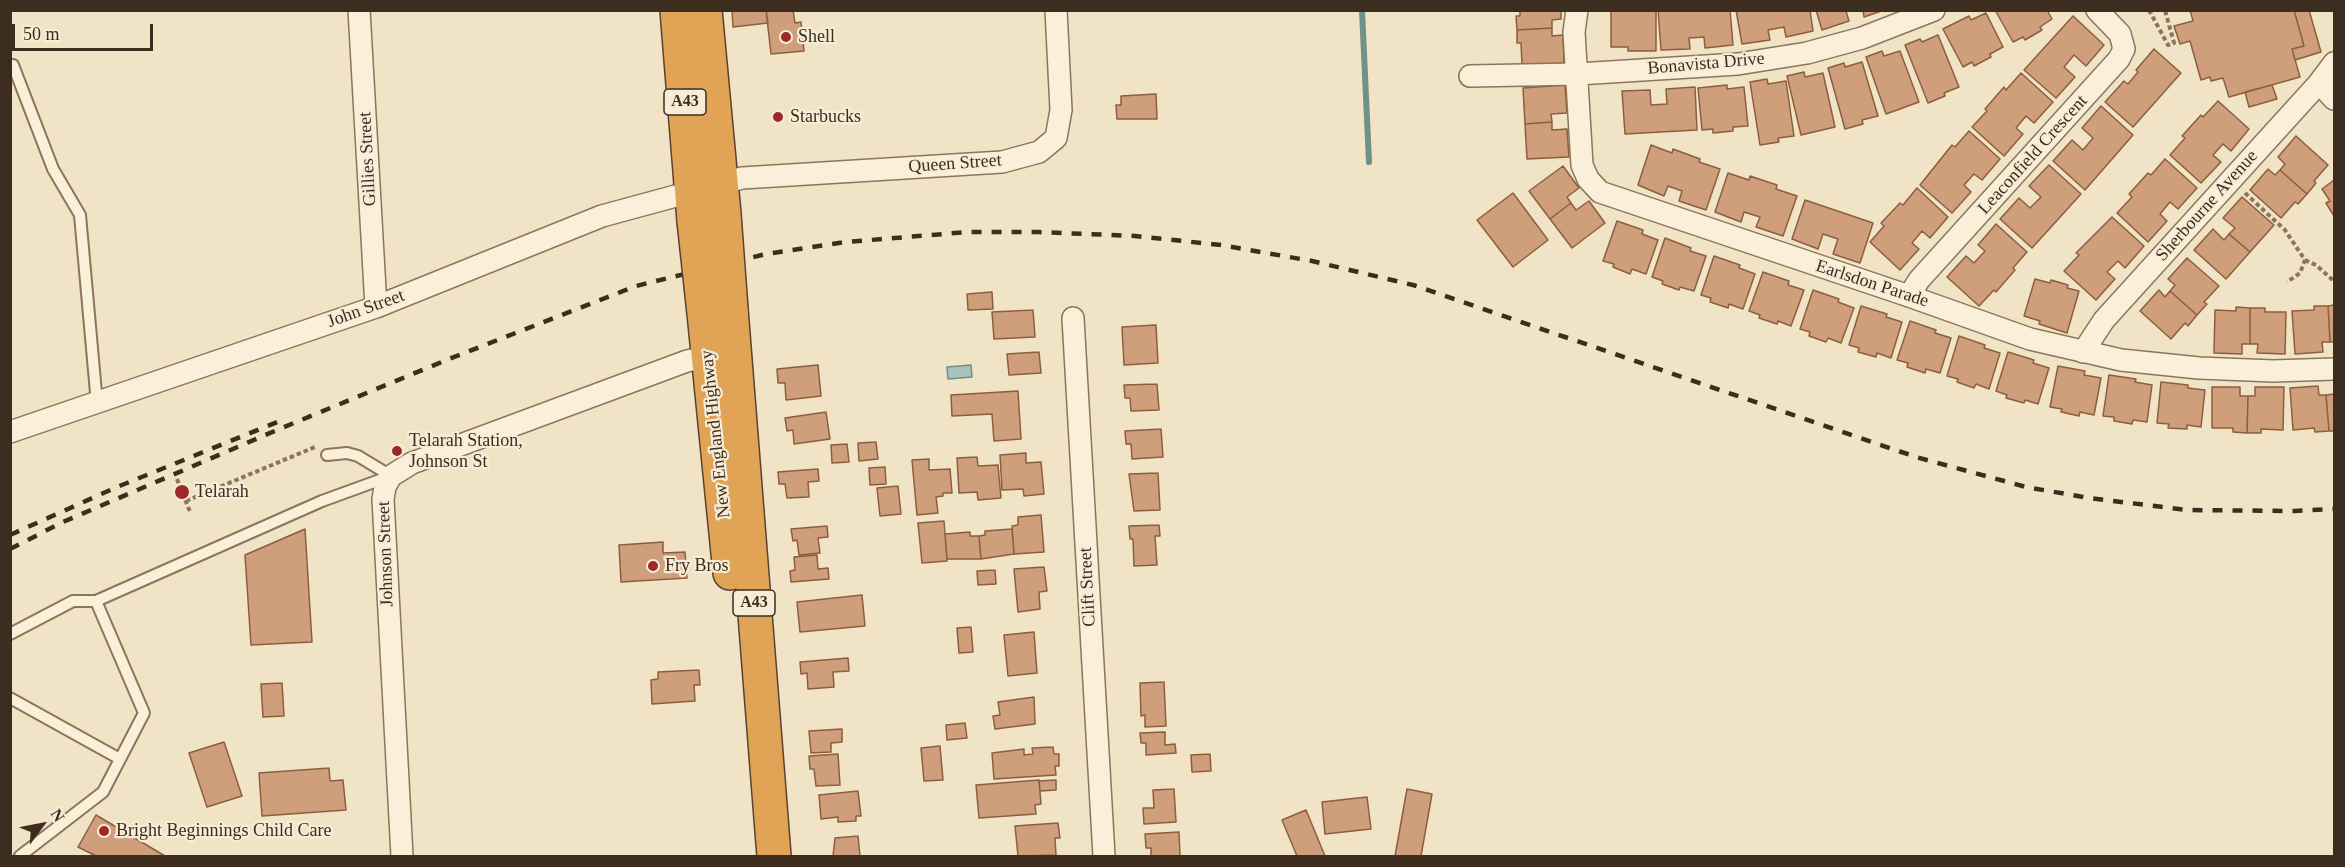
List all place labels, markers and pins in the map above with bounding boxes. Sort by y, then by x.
place label: Shell [798,26,835,48]
marker: Shell [779,30,793,44]
place label: Starbucks [790,106,861,128]
marker: Starbucks [771,110,785,124]
place label: Telarah Station, Johnson St [409,430,523,472]
marker: Telarah Station, Johnson St [390,444,404,458]
place label: Telarah [195,481,249,503]
marker: Telarah [173,483,191,501]
place label: Fry Bros [665,555,729,577]
marker: Fry Bros [646,559,660,573]
place label: Bright Beginnings Child Care [116,820,331,842]
marker: Bright Beginnings Child Care [97,824,111,838]

